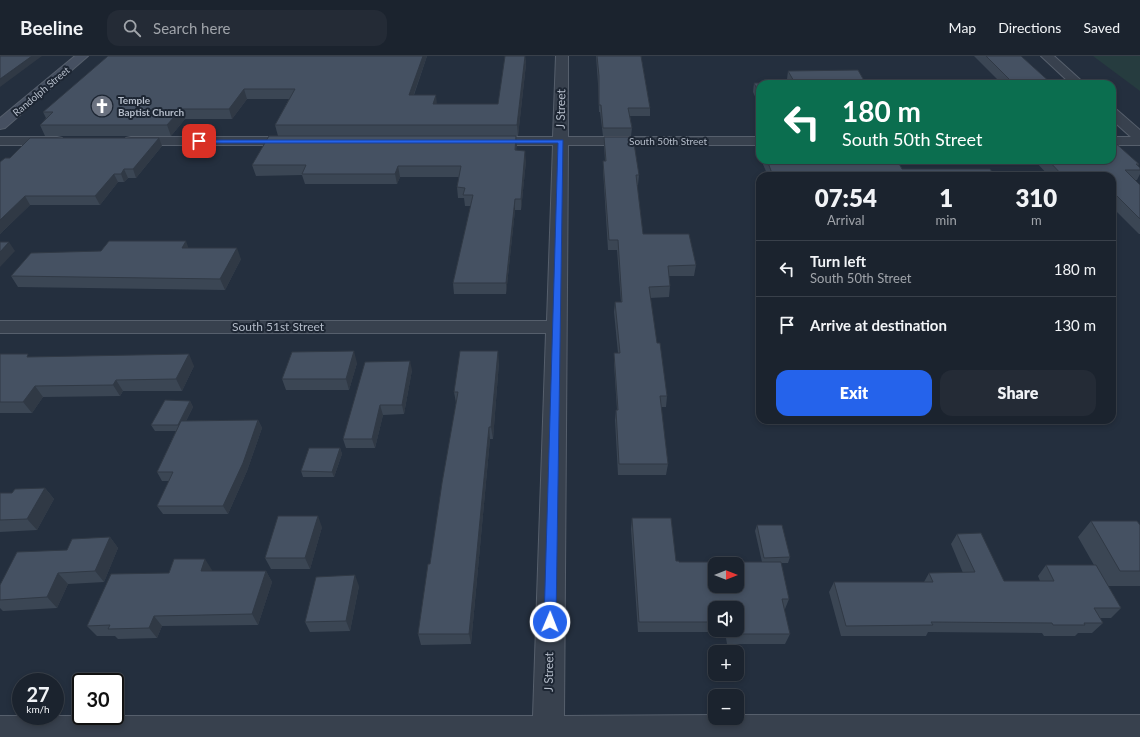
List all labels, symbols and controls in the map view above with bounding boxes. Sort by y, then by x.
search box [107,10,387,46]
text: Beeline [20,16,83,39]
icon: search [121,17,143,39]
text: Search here [153,19,230,37]
text: Map [949,19,976,36]
text: Directions [998,19,1061,36]
text: Saved [1083,19,1120,36]
street label: Randolph Street [10,63,72,118]
street label: J Street [553,88,568,129]
church icon: Temple Baptist Church [89,93,115,119]
place label: Temple Baptist Church [118,94,184,118]
text: 180 m [842,94,921,128]
icon: left [776,96,828,148]
pin [182,124,216,158]
text: South 50th Street [842,128,982,150]
icon: arrive [188,130,210,152]
street label: South 50th Street [629,135,707,147]
text: 07:54 [815,183,877,212]
text: 1 [939,183,953,212]
text: 310 [1015,183,1057,212]
text: Arrival [827,212,865,228]
text: min [936,212,957,228]
text: m [1031,212,1042,228]
text: Turn left [810,252,866,270]
icon: left [776,258,798,280]
text: 180 m [1054,260,1096,278]
text: South 50th Street [810,270,911,286]
icon: arrive [776,314,798,336]
text: Arrive at destination [810,316,947,334]
text: 130 m [1054,316,1096,334]
street label: South 51st Street [232,319,325,334]
button: Exit [776,370,932,416]
button: Share [940,370,1096,416]
north arrow [708,557,744,593]
map controls [708,557,744,725]
position arrow [529,601,571,643]
button: sound [708,601,744,637]
button: + [708,645,744,681]
street label: J Street [541,651,556,692]
speed limit sign: 30 [72,673,124,725]
text: 27 [26,682,50,706]
button: − [708,689,744,725]
text: km/h [26,703,50,715]

